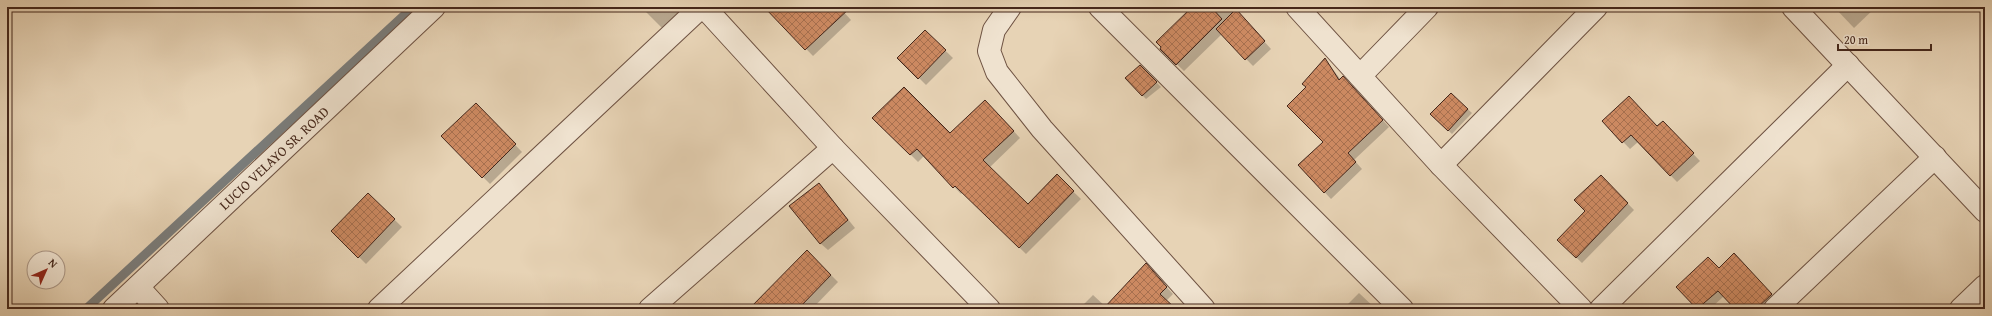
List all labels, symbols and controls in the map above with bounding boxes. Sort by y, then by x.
scale bar [1838,26,1931,52]
text: 20 m [1844,31,1868,48]
street label: LUCIO VELAYO SR. ROAD [215,102,333,214]
north arrow [26,250,66,290]
text: N [45,255,62,272]

